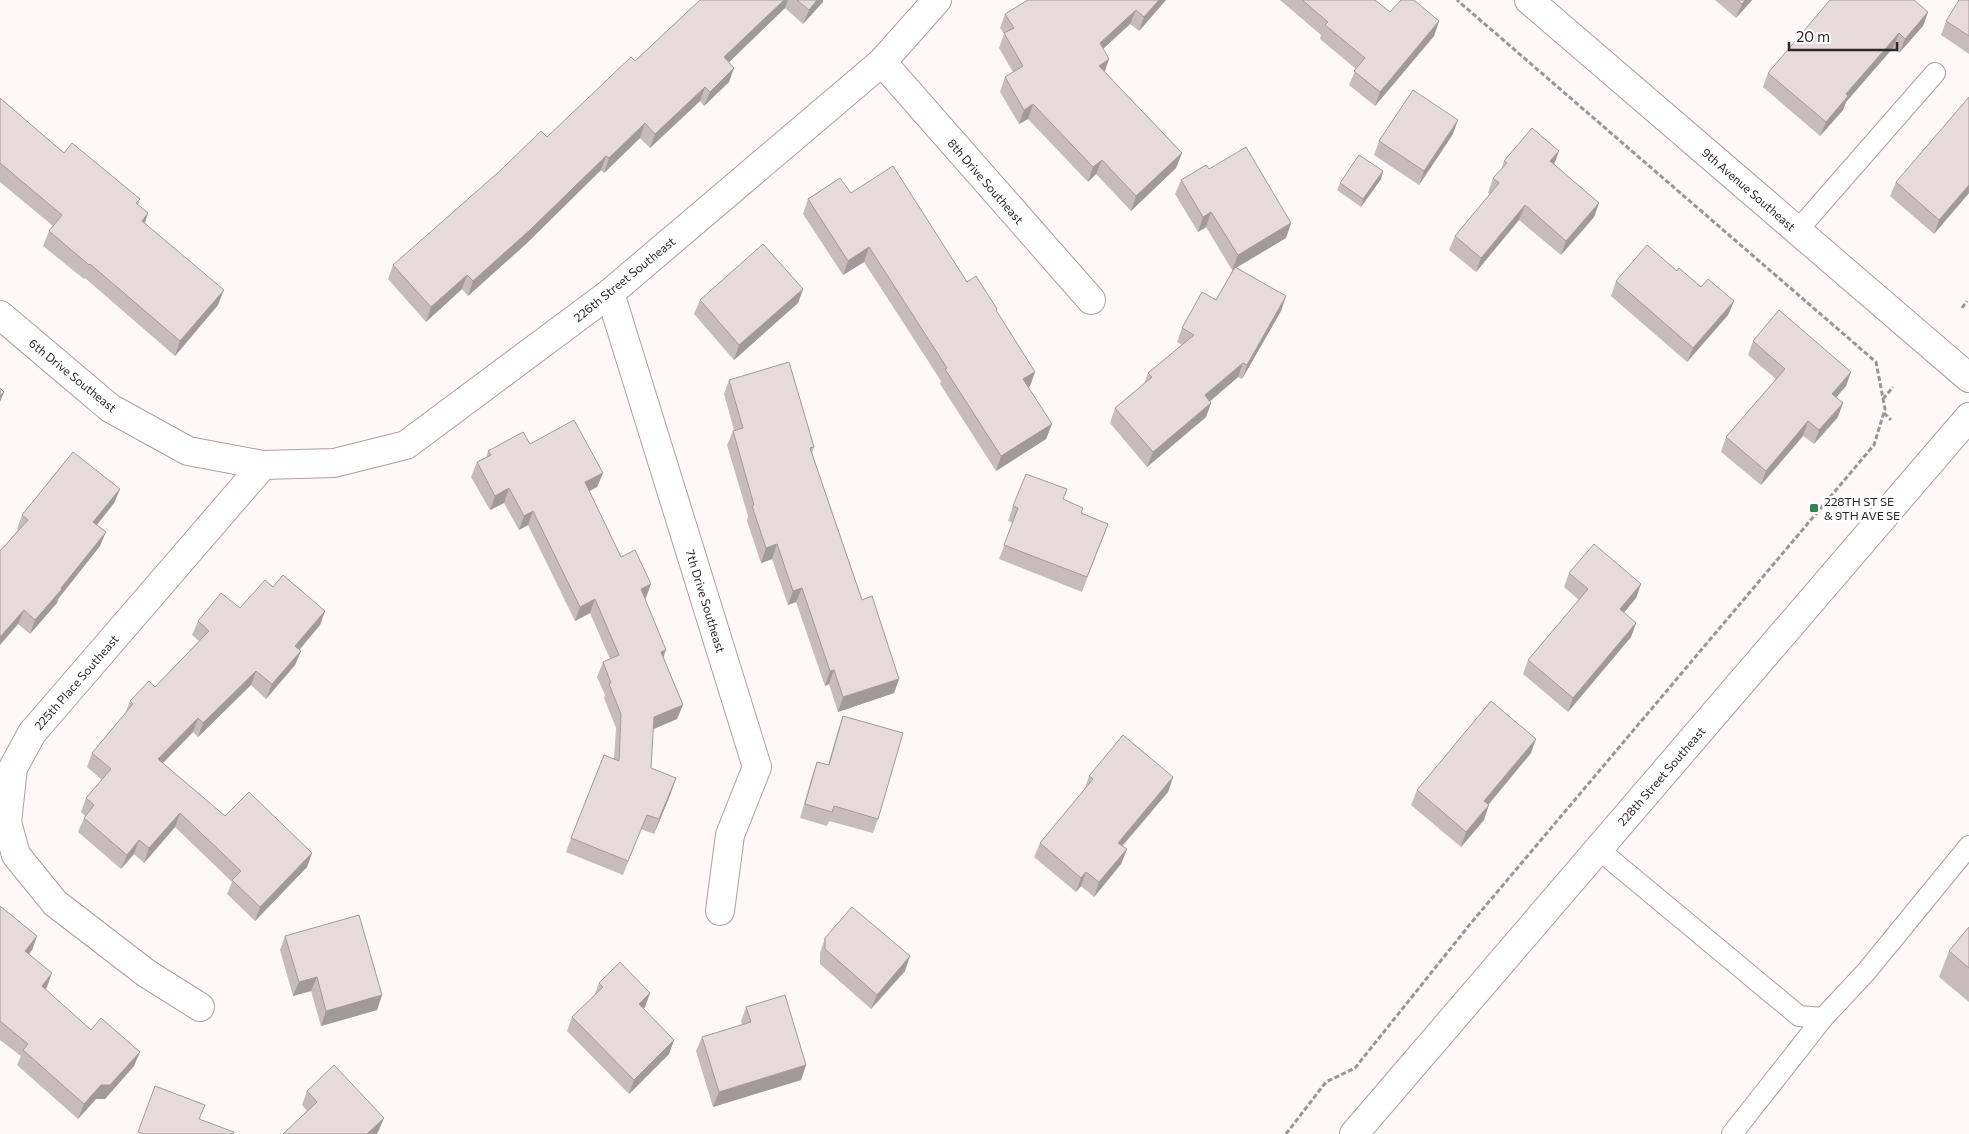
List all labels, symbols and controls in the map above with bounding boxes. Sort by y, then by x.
scale bar [1789,20,1896,52]
text: 20 m [1796,27,1830,45]
street label: 8th Drive Southeast [945,136,1027,227]
street label: 9th Avenue Southeast [1699,145,1799,233]
street label: 226th Street Southeast [570,234,678,324]
street label: 6th Drive Southeast [27,335,120,415]
place label: 228TH ST SE & 9TH AVE SE [1824,494,1900,522]
marker: 228TH ST SE & 9TH AVE SE [1808,502,1820,514]
street label: 7th Drive Southeast [684,548,728,654]
street label: 225th Place Southeast [31,632,121,732]
street label: 228th Street Southeast [1614,724,1708,828]

